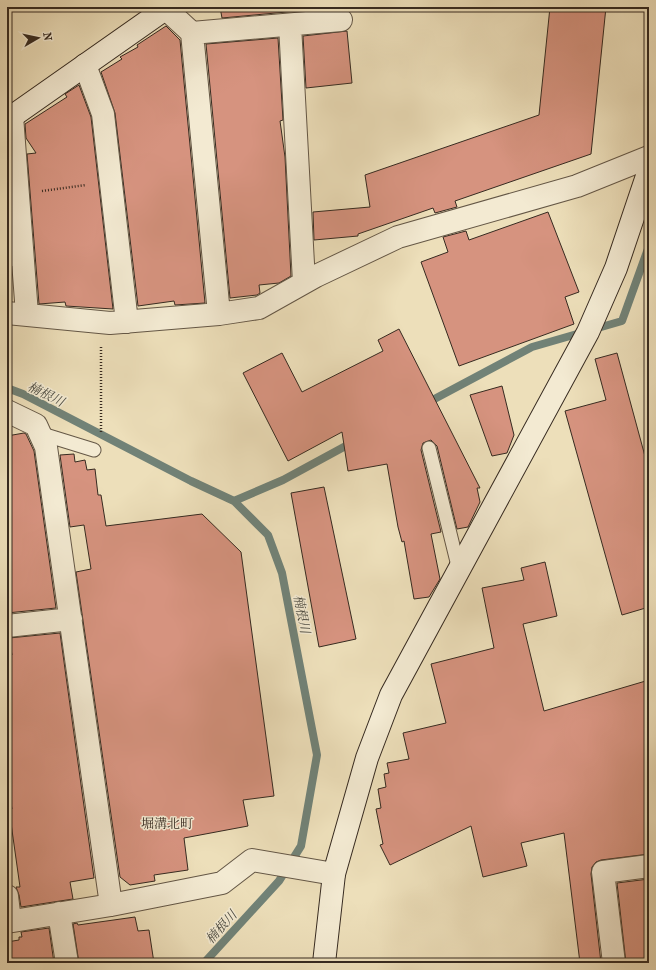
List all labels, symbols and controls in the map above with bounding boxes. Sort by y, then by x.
north arrow [18,18,58,58]
text: N [40,31,55,42]
water label: 楠根川 [25,379,69,410]
water label: 楠根川 [291,593,313,637]
district label: 堀溝北町 [141,816,193,831]
water label: 楠根川 [202,906,241,947]

